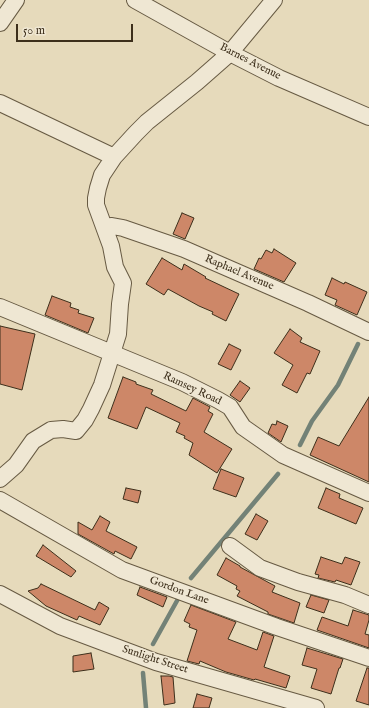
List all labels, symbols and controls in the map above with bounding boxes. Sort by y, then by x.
scale bar [18,16,135,42]
text: 50 m [23,23,45,38]
street label: Barnes Avenue [217,41,283,83]
street label: Raphael Avenue [203,253,275,293]
street label: Ramsey Road [161,370,223,408]
street label: Gordon Lane [148,574,210,608]
street label: Sunlight Street [120,643,190,677]

